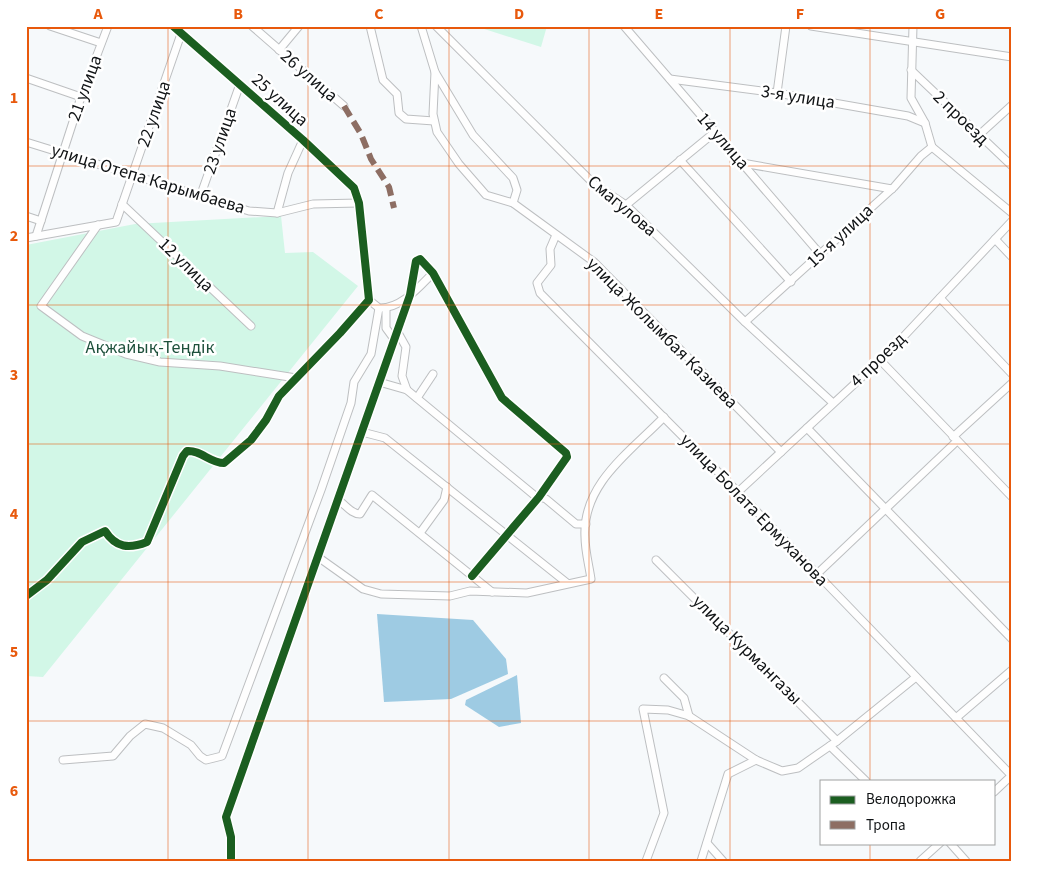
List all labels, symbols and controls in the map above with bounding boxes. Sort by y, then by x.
text: A [92,3,103,25]
text: B [233,3,243,25]
text: C [374,3,384,25]
text: D [514,3,524,25]
text: E [655,3,663,25]
text: F [796,3,804,25]
text: G [935,3,945,25]
street label: 26 улица [275,44,343,108]
street label: 21 улица [62,51,108,125]
street label: 25 улица [246,68,314,132]
street label: 22 улица [131,77,177,151]
street label: 3-я улица [759,79,837,115]
street label: 2 проезд [928,85,995,151]
text: 1 [10,87,18,109]
street label: 23 улица [197,104,243,178]
street label: 14 улица [691,107,755,175]
street label: улица Отепа Карымбаева [48,138,248,220]
street label: Смагулова [582,170,662,242]
street label: 15-я улица [801,198,879,274]
text: 2 [10,225,18,247]
street label: 12 улица [153,232,219,298]
street label: улица Жолымбая Казиева [581,252,743,414]
street label: 4 проезд [845,327,912,393]
park label: Ақжайық-Теңдік [86,335,214,360]
text: 3 [10,364,18,386]
street label: улица Болата Ермуханова [674,428,834,592]
text: 4 [10,503,19,525]
street label: улица Курмангазы [687,590,807,710]
text: 5 [10,641,18,663]
text: 6 [10,780,18,802]
legend [820,780,996,844]
text: Велодорожка [866,789,956,810]
text: Тропа [866,815,906,836]

